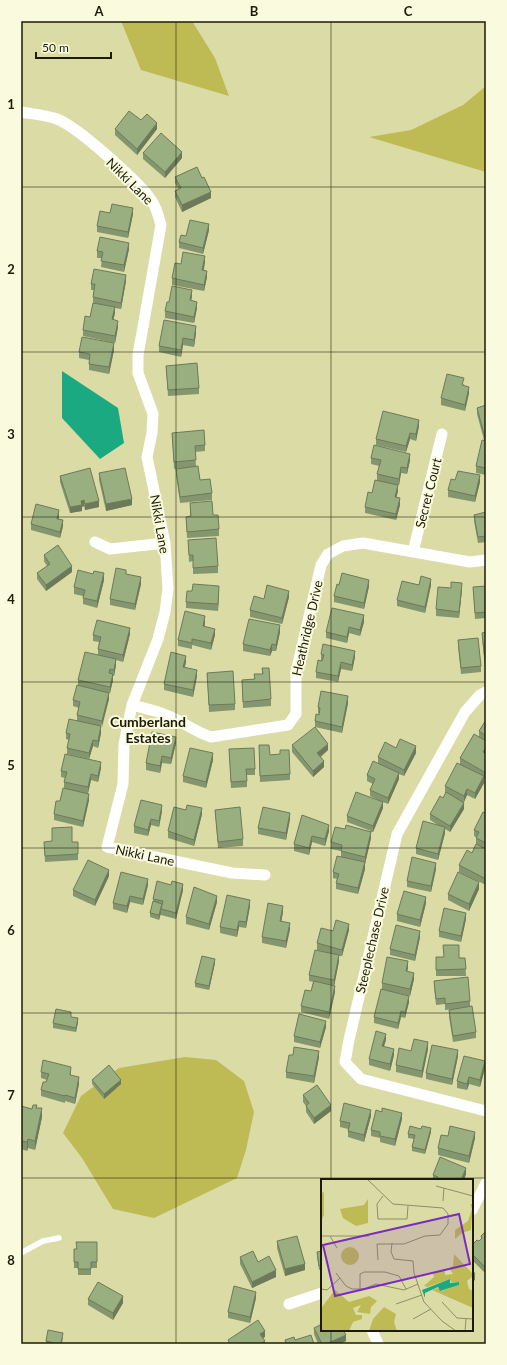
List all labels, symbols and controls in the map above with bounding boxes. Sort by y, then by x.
text: A [93,3,104,19]
text: B [250,3,259,19]
text: C [404,3,413,19]
scale bar [36,34,111,60]
text: 50 m [42,40,69,55]
text: 1 [7,96,15,112]
street label: Nikki Lane [103,154,157,208]
text: 2 [7,261,15,277]
text: 3 [7,426,15,442]
street label: Secret Court [412,456,445,530]
street label: Nikki Lane [147,493,173,555]
street label: Heathridge Drive [288,578,326,677]
text: 4 [7,591,15,607]
district label: Cumberland Estates [110,713,186,746]
text: 5 [7,757,15,773]
street label: Nikki Lane [114,841,176,869]
street label: Steeplechase Drive [352,885,392,995]
text: 6 [7,922,15,938]
text: 7 [7,1087,15,1103]
inset map [321,1179,473,1331]
text: 8 [7,1252,15,1268]

